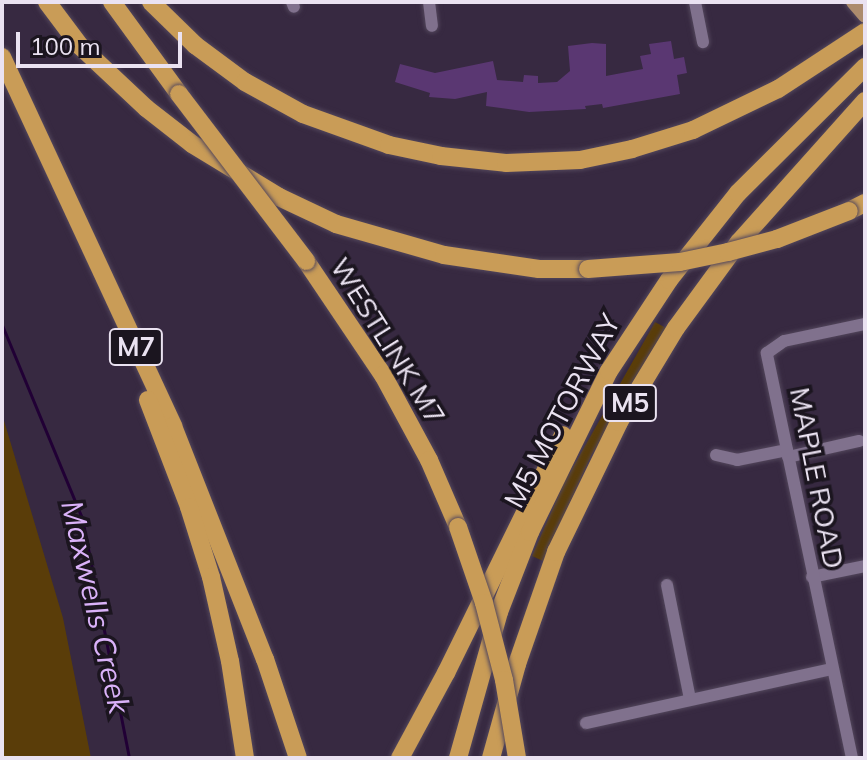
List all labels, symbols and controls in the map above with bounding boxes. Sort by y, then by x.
scale bar [20,16,186,66]
text: 100 m [30,31,101,61]
street label: WESTLINK M7 [323,251,453,431]
street label: M5 MOTORWAY [497,309,627,513]
road number: M7 [108,325,164,369]
road number: M5 [602,381,658,425]
street label: MAPLE ROAD [783,385,851,571]
water label: Maxwells Creek [54,497,138,717]

